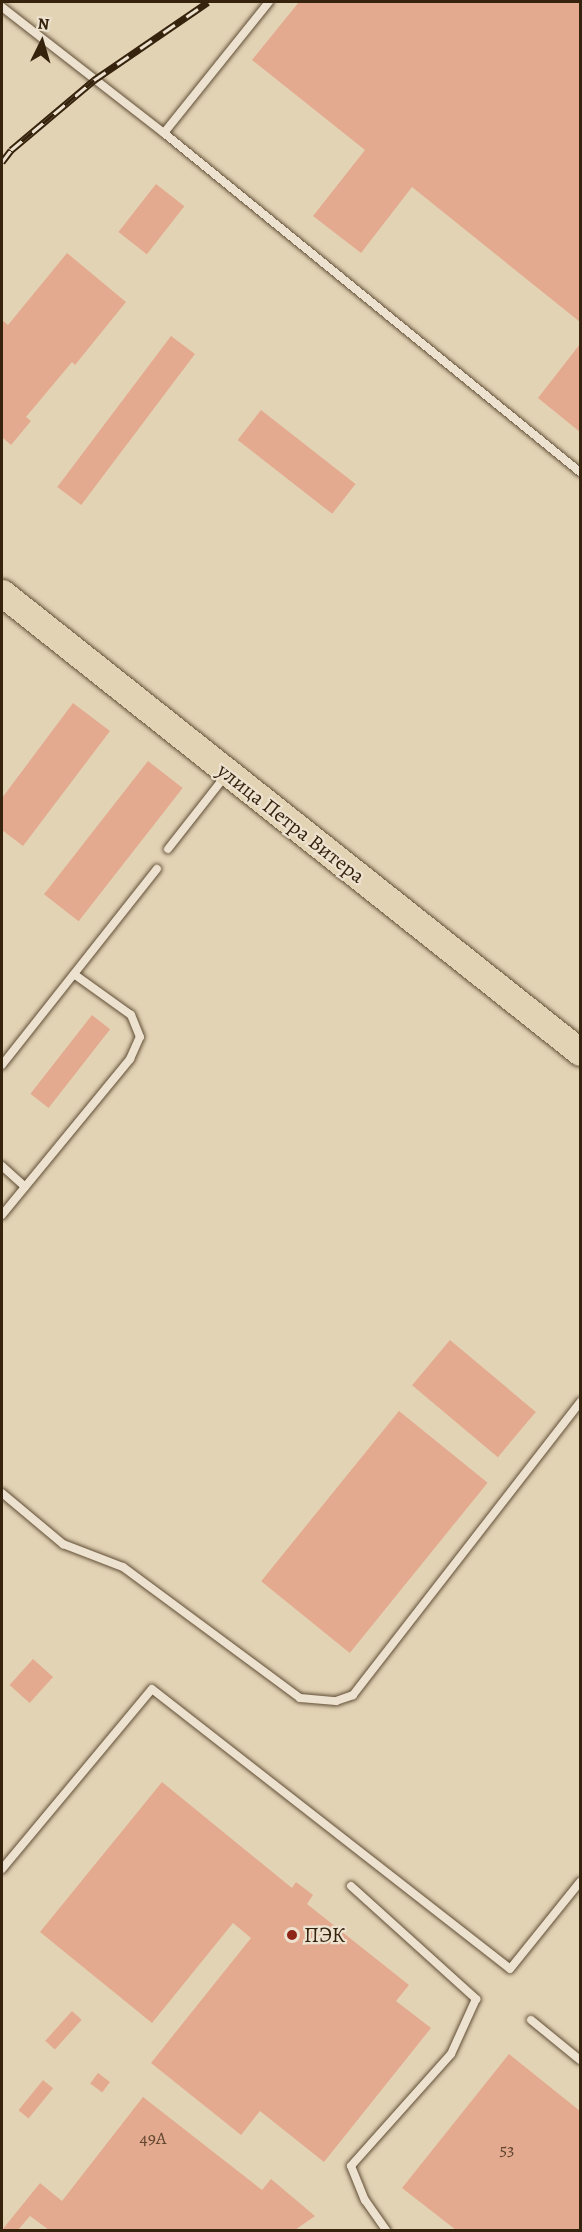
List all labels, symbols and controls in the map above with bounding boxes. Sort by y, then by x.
north arrow [12,12,72,72]
text: N [37,13,50,36]
street label: улица Петра Витера [212,758,370,888]
place label: ПЭК [304,1922,345,1948]
marker: ПЭК [285,1928,299,1942]
house number: 49А [140,2127,166,2149]
house number: 53 [499,2138,515,2160]

